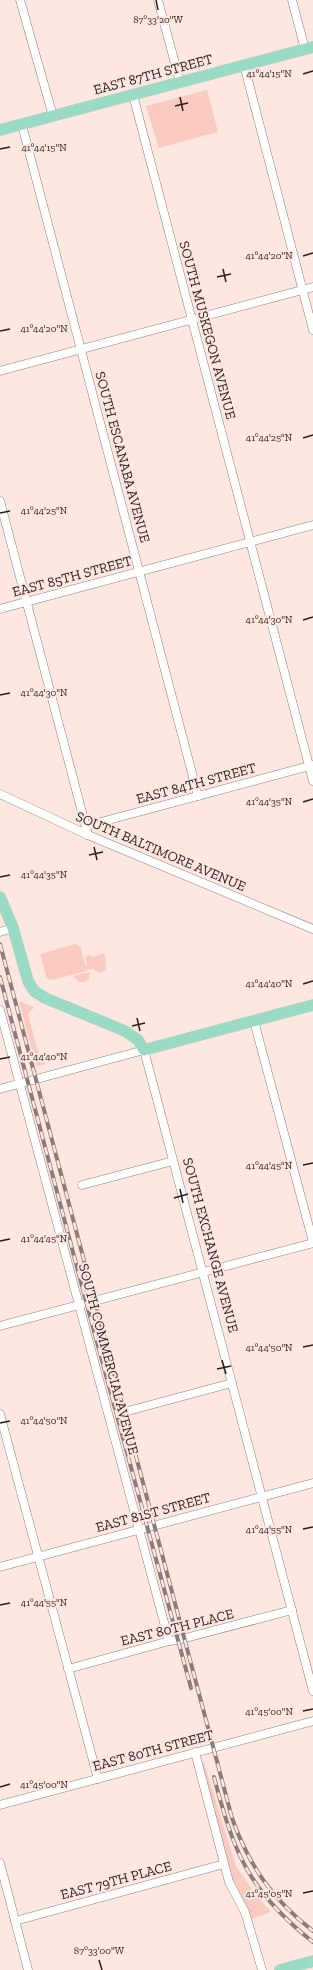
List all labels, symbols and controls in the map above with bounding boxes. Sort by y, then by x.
text: 87°33'20"W [133,14,184,26]
street label: EAST 87TH STREET [92,50,215,99]
text: 41°44'15"N [246,68,292,80]
text: 41°44'15"N [21,142,67,154]
street label: SOUTH MUSKEGON AVENUE [176,239,240,421]
text: 41°44'20"N [245,250,293,262]
text: 41°44'20"N [20,323,68,335]
street label: SOUTH ESCANABA AVENUE [91,370,154,545]
text: 41°44'25"N [246,432,293,444]
text: 41°44'25"N [21,505,68,517]
street label: EAST 85TH STREET [10,552,134,601]
text: 41°44'30"N [246,614,293,626]
text: 41°44'30"N [21,687,68,699]
street label: EAST 84TH STREET [134,759,258,808]
text: 41°44'35"N [246,796,293,808]
street label: SOUTH BALTIMORE AVENUE [73,808,248,895]
text: 41°44'35"N [21,869,68,881]
text: 41°44'40"N [246,978,293,990]
text: 41°44'40"N [21,1051,68,1063]
street label: SOUTH EXCHANGE AVENUE [179,1156,242,1334]
text: 41°44'45"N [246,1160,293,1172]
text: 41°44'45"N [21,1233,68,1245]
street label: SOUTH COMMERCIAL AVENUE [75,1262,142,1457]
text: 41°44'50"N [245,1342,293,1354]
text: 41°44'50"N [20,1415,68,1427]
street label: EAST 81ST STREET [94,1489,213,1536]
text: 41°44'55"N [246,1524,293,1536]
text: 41°44'55"N [21,1597,68,1609]
street label: EAST 80TH PLACE [119,1605,235,1650]
text: 41°45'00"N [245,1706,293,1718]
street label: EAST 80TH STREET [91,1726,216,1775]
text: 41°45'00"N [20,1779,68,1791]
street label: EAST 79TH PLACE [59,1857,174,1903]
text: 41°45'05"N [246,1888,293,1900]
text: 87°33'00"W [74,1945,125,1957]

